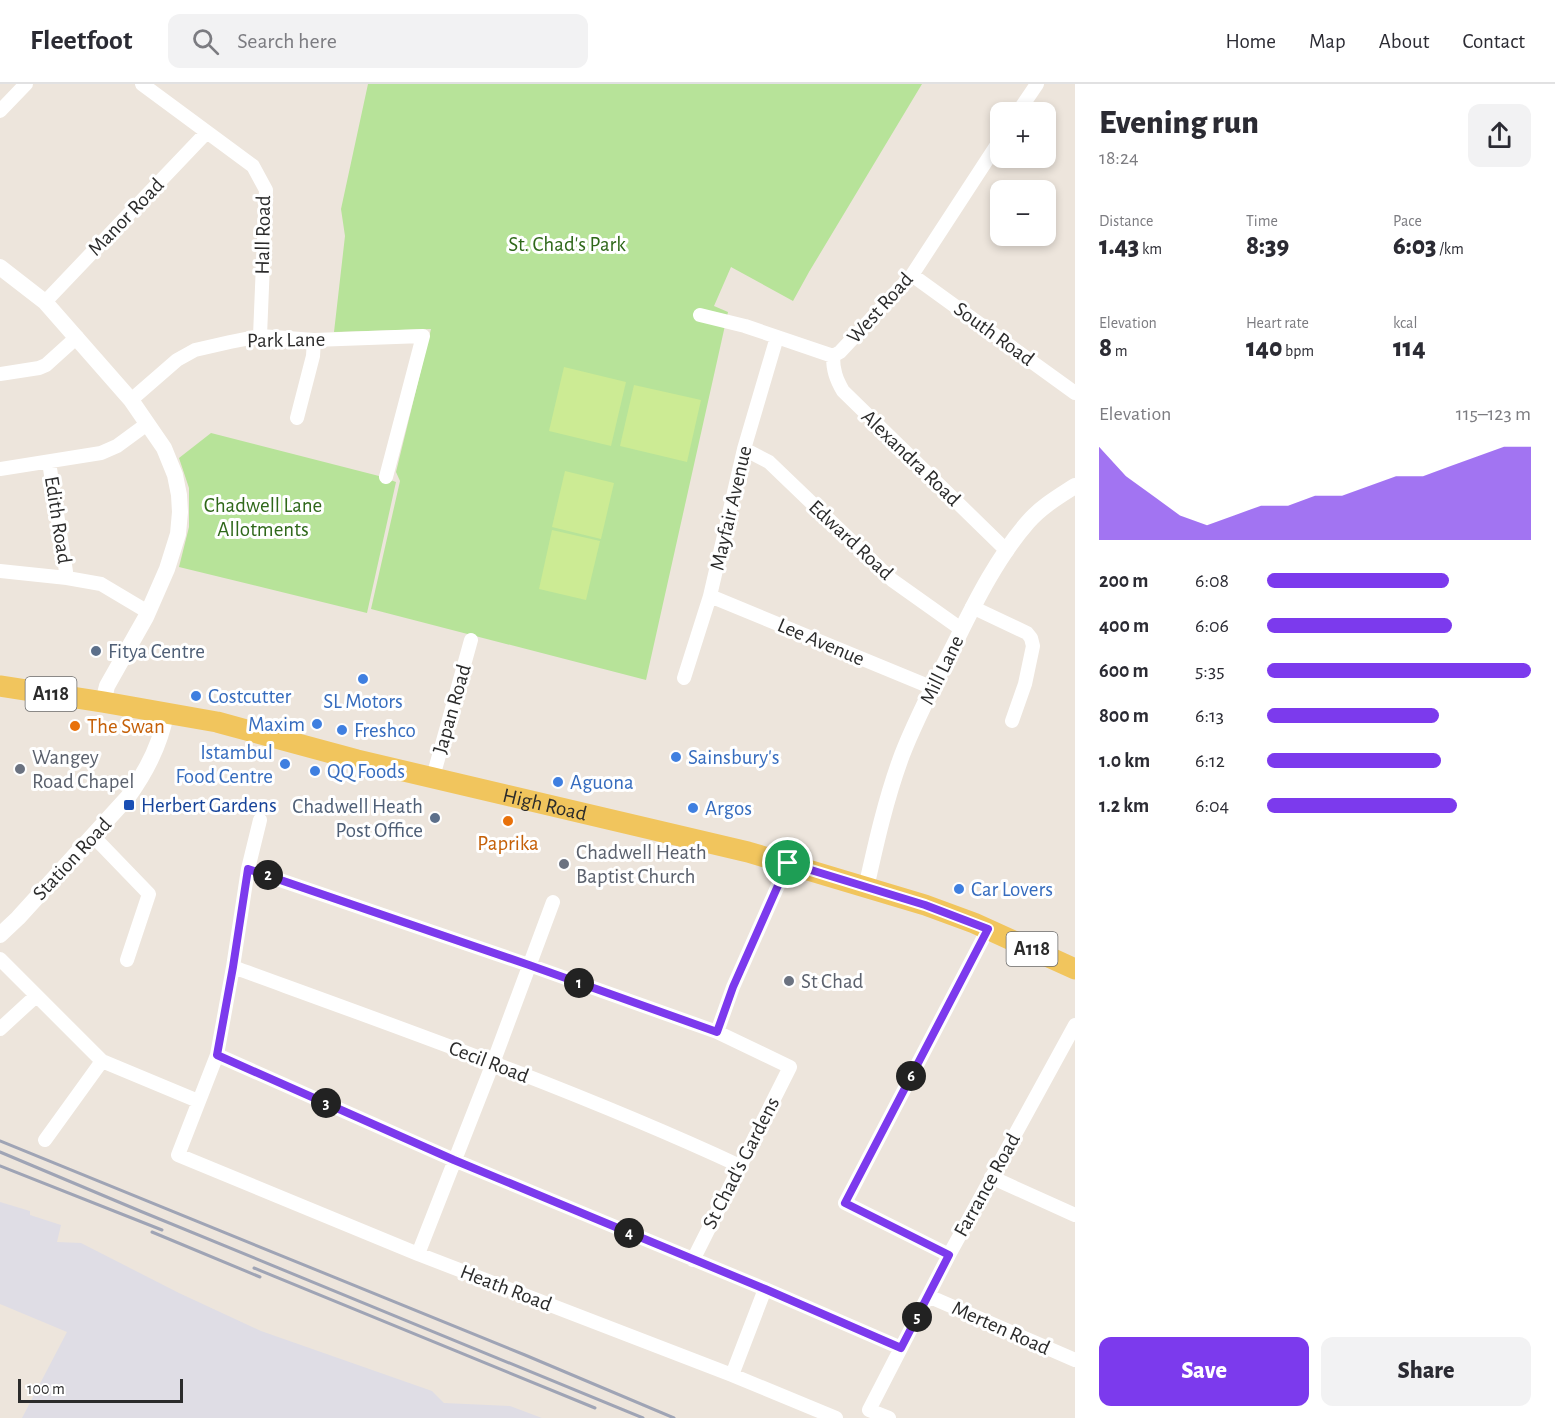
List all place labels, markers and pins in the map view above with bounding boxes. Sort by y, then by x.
place label: Fitya Centre [108,641,205,662]
marker: Fitya Centre [89,644,103,658]
marker: SL Motors [356,672,370,686]
place label: Costcutter [208,686,292,707]
marker: Costcutter [189,689,203,703]
place label: SL Motors [323,691,403,712]
place label: Maxim [248,714,305,735]
place label: The Swan [87,716,165,737]
marker: Maxim [310,717,324,731]
marker: The Swan [68,719,82,733]
place label: Freshco [354,720,416,741]
marker: Freshco [335,723,349,737]
place label: Istambul Food Centre [176,742,273,787]
place label: Wangey Road Chapel [32,747,134,792]
place label: Sainsbury's [688,747,779,768]
marker: Sainsbury's [669,750,683,764]
marker: Istambul Food Centre [278,757,292,771]
place label: QQ Foods [327,761,405,782]
marker: Wangey Road Chapel [13,762,27,776]
marker: QQ Foods [308,764,322,778]
place label: Aguona [570,772,634,793]
marker: Aguona [551,775,565,789]
place label: Herbert Gardens [141,795,277,816]
place label: Chadwell Heath Post Office [292,796,423,841]
marker: Herbert Gardens [122,798,136,812]
place label: Argos [705,798,752,819]
marker: Argos [686,801,700,815]
marker: Chadwell Heath Post Office [428,811,442,825]
marker: Paprika [501,814,515,828]
place label: Paprika [477,833,539,854]
pin [762,837,813,888]
place label: Chadwell Heath Baptist Church [576,842,707,887]
marker: Chadwell Heath Baptist Church [557,857,571,871]
pin: 2 [253,860,283,890]
place label: Car Lovers [971,879,1053,900]
marker: Car Lovers [952,882,966,896]
pin: 1 [564,968,594,998]
place label: St Chad [801,971,864,992]
marker: St Chad [782,974,796,988]
pin: 6 [896,1061,926,1091]
pin: 3 [311,1088,341,1118]
pin: 4 [614,1218,644,1248]
pin: 5 [902,1302,932,1332]

